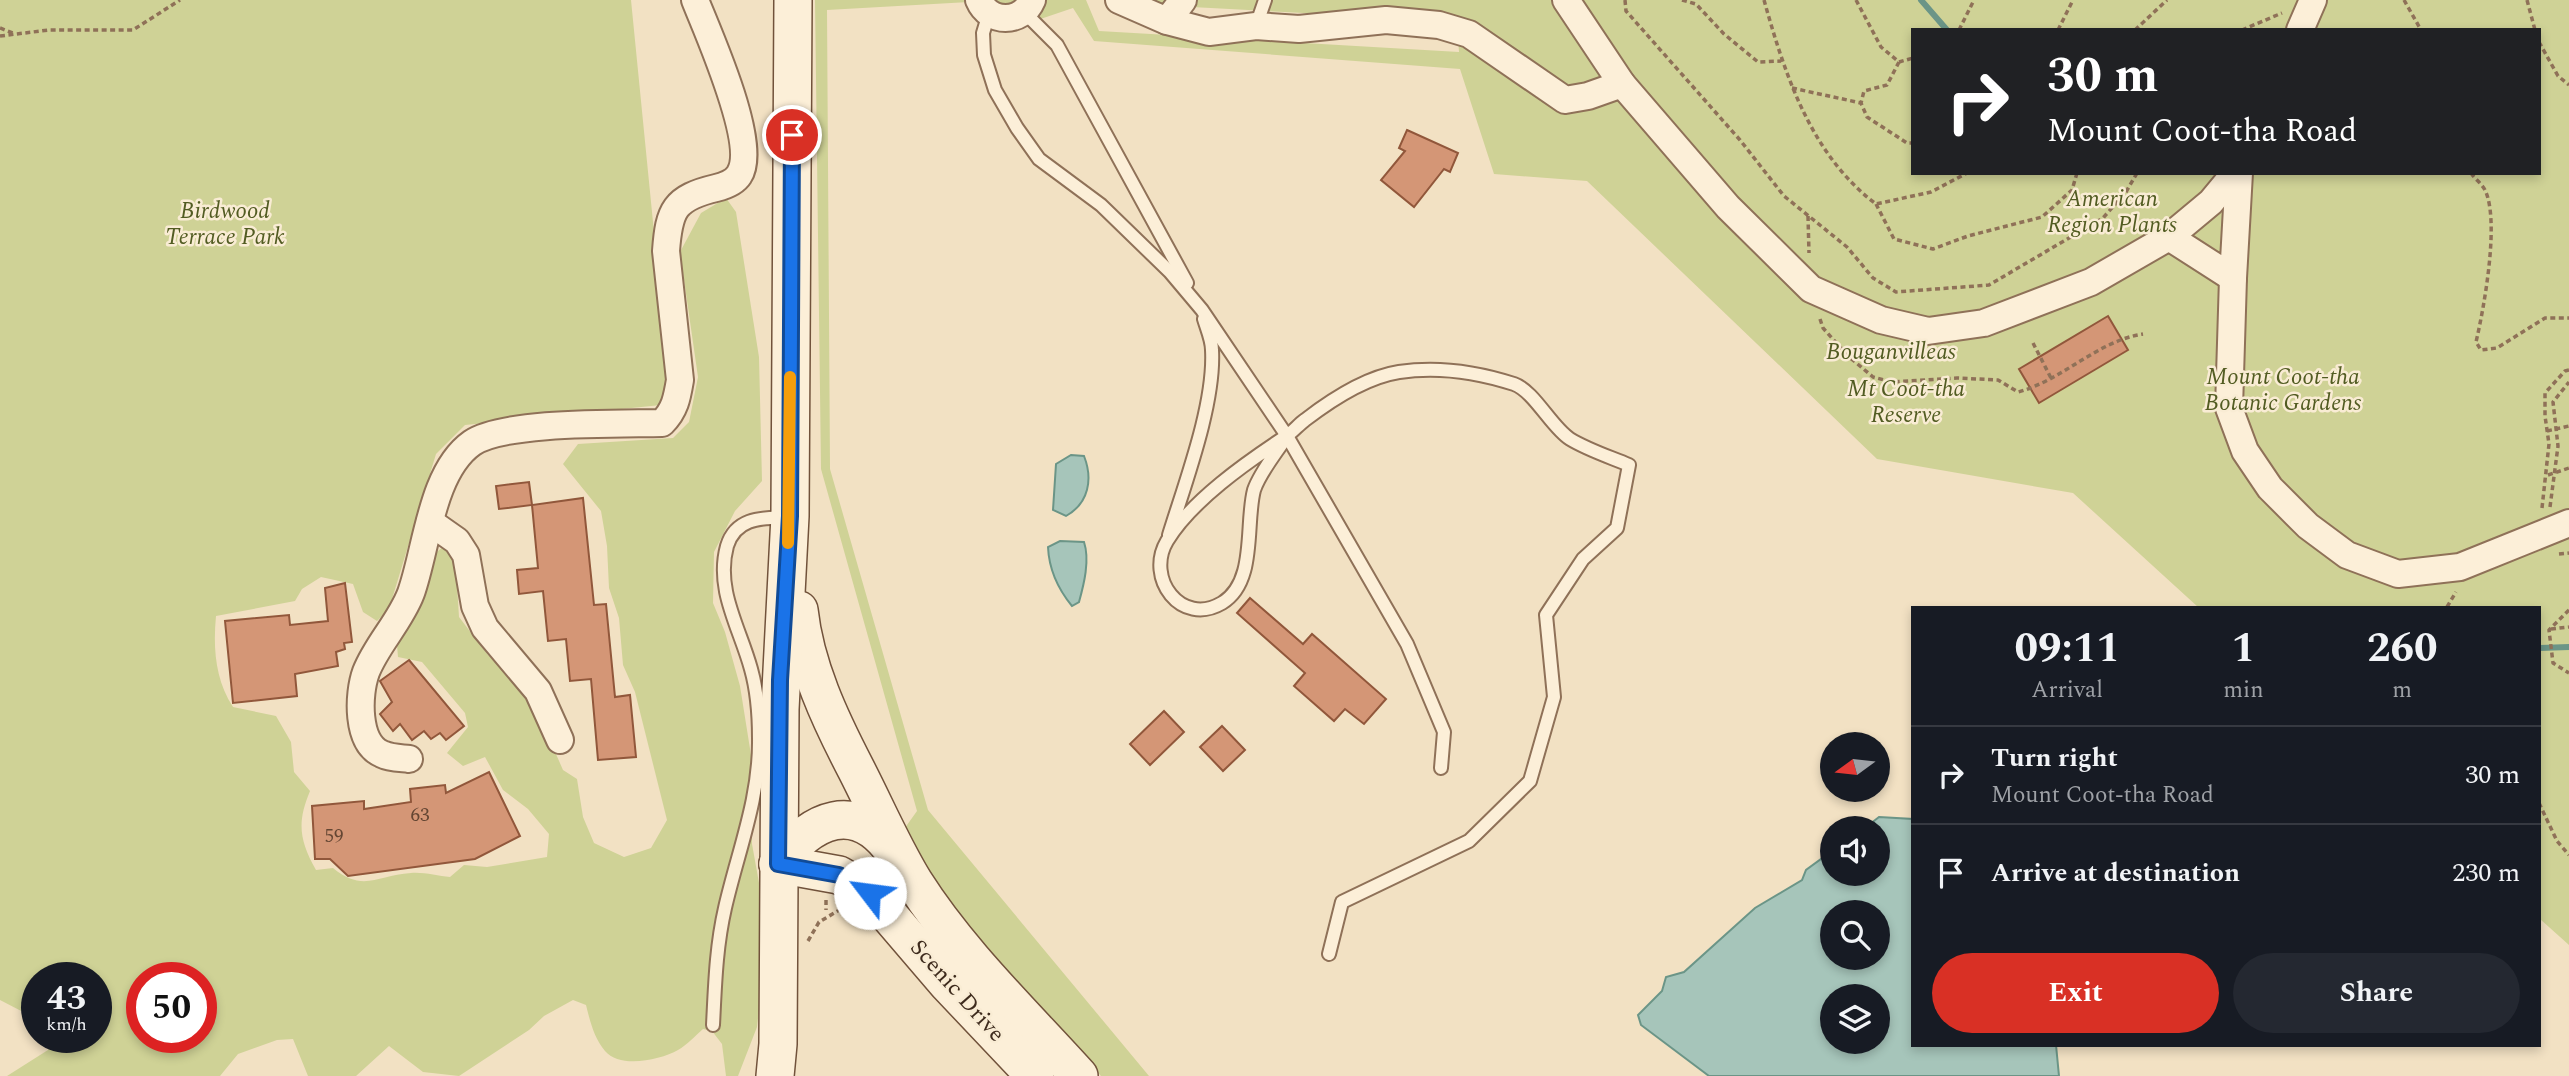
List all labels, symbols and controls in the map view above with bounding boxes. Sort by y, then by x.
text: 30 m [2047,39,2158,114]
icon: right [1932,56,2023,147]
pin [762,105,822,165]
text: Mount Coot-tha Road [2047,107,2357,156]
icon: arrive [773,116,811,154]
park label: American Region Plants [2047,182,2177,243]
park label: Birdwood Terrace Park [165,194,285,255]
park label: Bouganvilleas [1826,335,1956,370]
park label: Mount Coot-tha Botanic Gardens [2205,360,2361,421]
park label: Mt Coot-tha Reserve [1847,372,1965,433]
text: 09:11 [2014,617,2120,680]
text: 1 [2232,617,2255,680]
text: 260 [2367,617,2438,680]
text: Arrival [2031,673,2103,708]
text: min [2223,673,2264,708]
text: m [2392,673,2412,708]
north arrow [1820,732,1890,802]
map controls [1820,732,1890,1054]
text: Turn right [1991,738,2118,778]
text: 30 m [2465,755,2520,795]
icon: right [1932,756,1970,794]
text: Mount Coot-tha Road [1991,778,2214,813]
house number: 63 [410,801,430,830]
button: sound [1820,816,1890,886]
house number: 59 [324,822,344,851]
text: Arrive at destination [1991,853,2240,893]
text: 230 m [2452,853,2520,893]
icon: arrive [1932,854,1970,892]
position arrow [833,856,907,930]
button: search [1820,900,1890,970]
street label: Scenic Drive [901,932,1013,1050]
button: Exit [1932,953,2219,1033]
button: Share [2233,953,2520,1033]
speed limit sign: 50 [126,962,217,1053]
text: 43 [47,972,86,1025]
button: layers [1820,984,1890,1054]
text: km/h [46,1011,87,1038]

